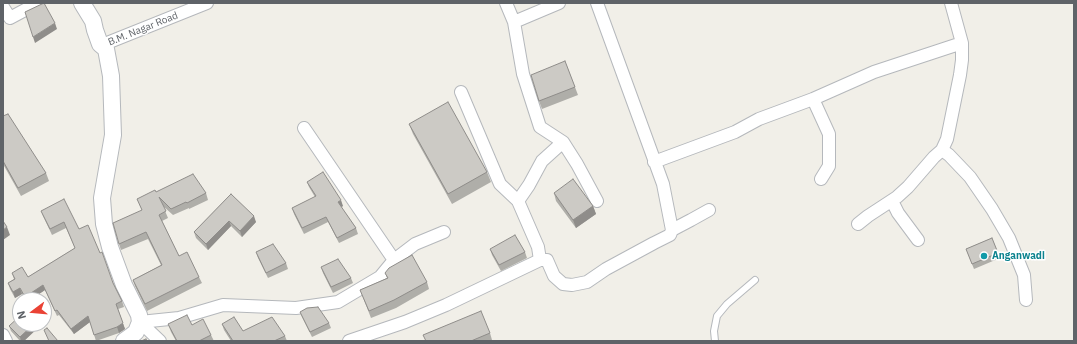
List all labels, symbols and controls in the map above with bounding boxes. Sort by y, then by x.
street label: B.M. Nagar Road [106,10,180,48]
place label: Anganwadi [992,250,1045,262]
marker: Anganwadi [979,251,989,261]
north arrow [12,292,52,332]
text: N [14,309,29,321]

